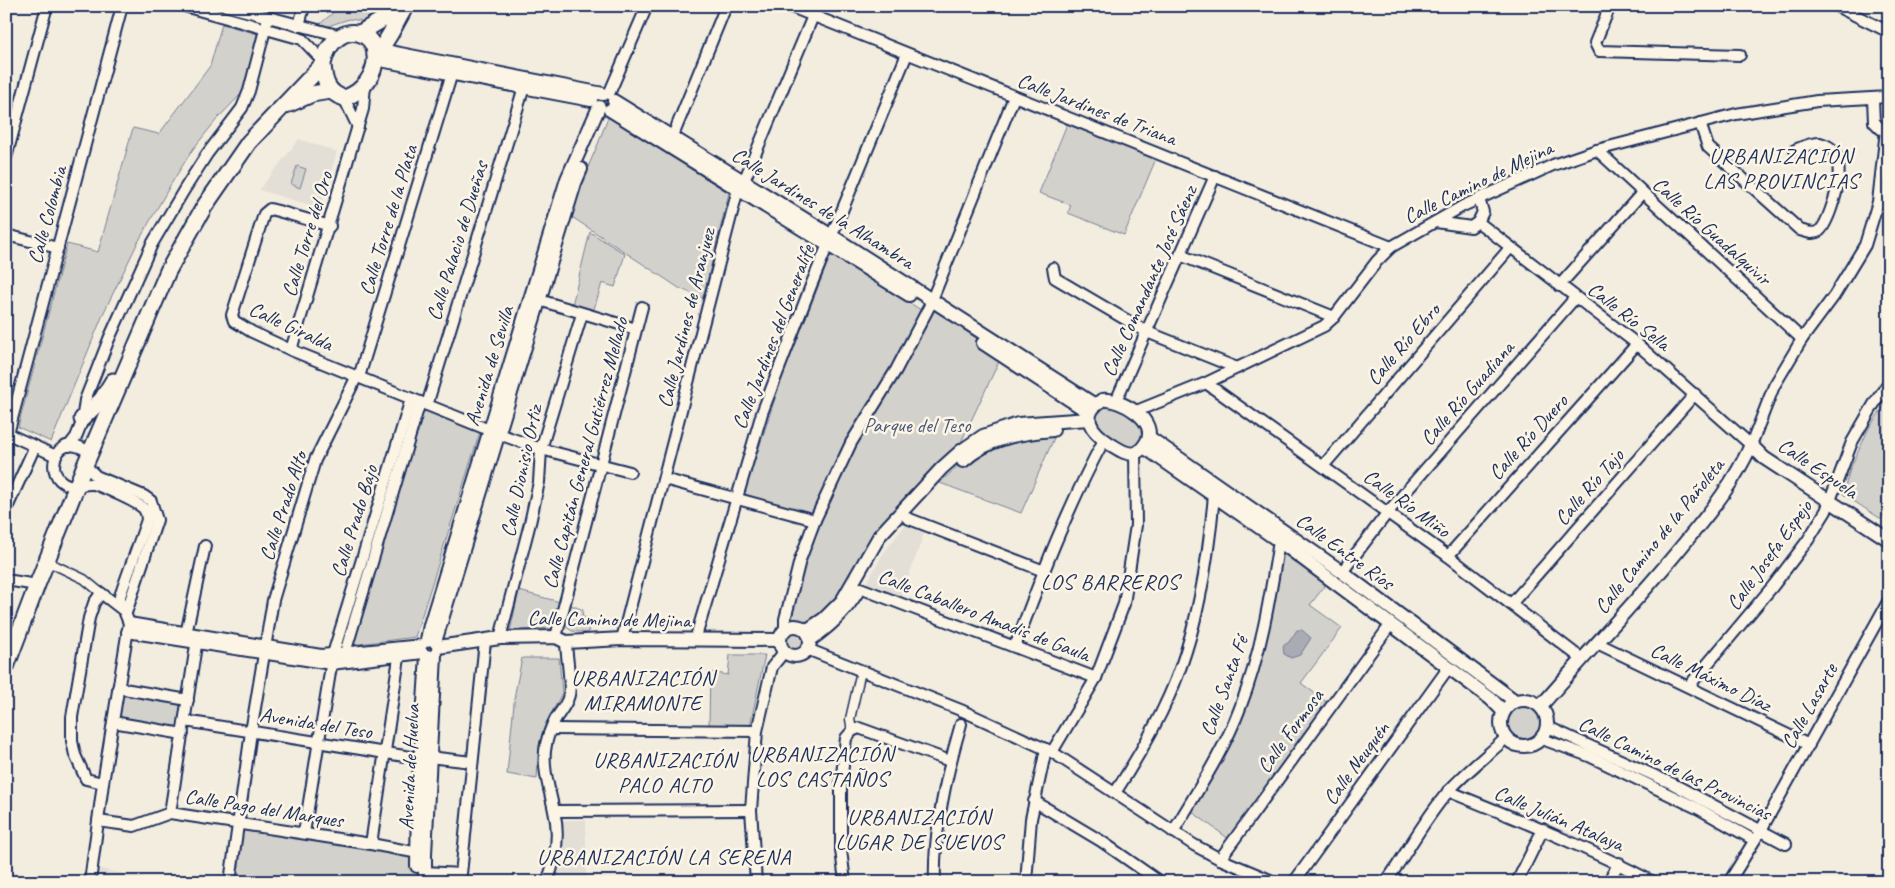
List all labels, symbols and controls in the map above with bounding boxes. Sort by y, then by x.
street label: Calle Jardines de Triana [1014,67,1182,152]
street label: Calle Camino de Mejina [1399,134,1559,229]
street label: Calle Torre de la Plata [353,140,424,298]
street label: Calle Jardines de la Alhambra [727,141,921,276]
district label: URBANIZACIÓN LAS PROVINCIAS [1703,142,1862,195]
street label: Calle Palacio de Dueñas [420,157,494,324]
street label: Calle Colombia [21,161,73,267]
street label: Calle Torre del Oro [276,167,339,300]
street label: Calle Río Guadalquivir [1647,171,1778,292]
street label: Calle Comandante José Sáenz [1095,179,1204,380]
street label: Calle Jardines de Aranjuez [651,223,721,410]
street label: Calle Jardines del Generalife [726,240,820,433]
street label: Calle Río Sella [1582,276,1677,358]
street label: Calle Giralda [245,295,338,357]
street label: Calle Río Ebro [1360,296,1447,390]
street label: Avenida de Sevilla [458,301,520,429]
street label: Calle Capitán General Gutiérrez Mellado [536,313,634,592]
street label: Calle Río Guadiana [1414,334,1521,451]
street label: Calle Río Duero [1483,387,1574,485]
street label: Calle Dionisio Ortiz [494,400,548,539]
park label: Parque del Teso [864,412,972,438]
street label: Calle Espuela [1773,432,1864,505]
street label: Calle Río Tajo [1549,442,1630,531]
street label: Calle Prado Alto [253,446,314,564]
street label: Calle Camino de la Pañoleta [1588,451,1731,619]
street label: Calle Prado Bajo [325,460,384,580]
street label: Calle Río Miño [1359,463,1457,544]
street label: Calle Josefa Espejo [1720,493,1819,615]
street label: Calle Entre Ríos [1291,507,1401,596]
street label: Calle Caballero Amadis de Gaula [875,563,1096,668]
district label: LOS BARREROS [1041,568,1182,596]
street label: Calle Camino de Mejina [527,605,693,633]
street label: Calle Santa Fé [1194,630,1255,739]
street label: Calle Máximo Díaz [1646,637,1778,718]
street label: Calle Lasarte [1775,658,1844,753]
district label: URBANIZACIÓN MIRAMONTE [571,664,718,717]
street label: Calle Formosa [1251,683,1330,778]
street label: Avenida del Teso [258,701,375,745]
street label: Avenida de Huelva [393,702,425,830]
street label: Calle Camino de las Provincias [1574,710,1777,827]
street label: Calle Neuquén [1317,716,1395,810]
district label: URBANIZACIÓN LOS CASTAÑOS [750,740,897,793]
district label: URBANIZACIÓN PALO ALTO [593,746,740,799]
street label: Calle Julián Atalaya [1490,779,1630,858]
street label: Calle Pago del Marques [183,783,347,834]
district label: URBANIZACIÓN LUGAR DE SUEVOS [835,803,1006,856]
district label: URBANIZACIÓN LA SERENA [537,843,791,871]

